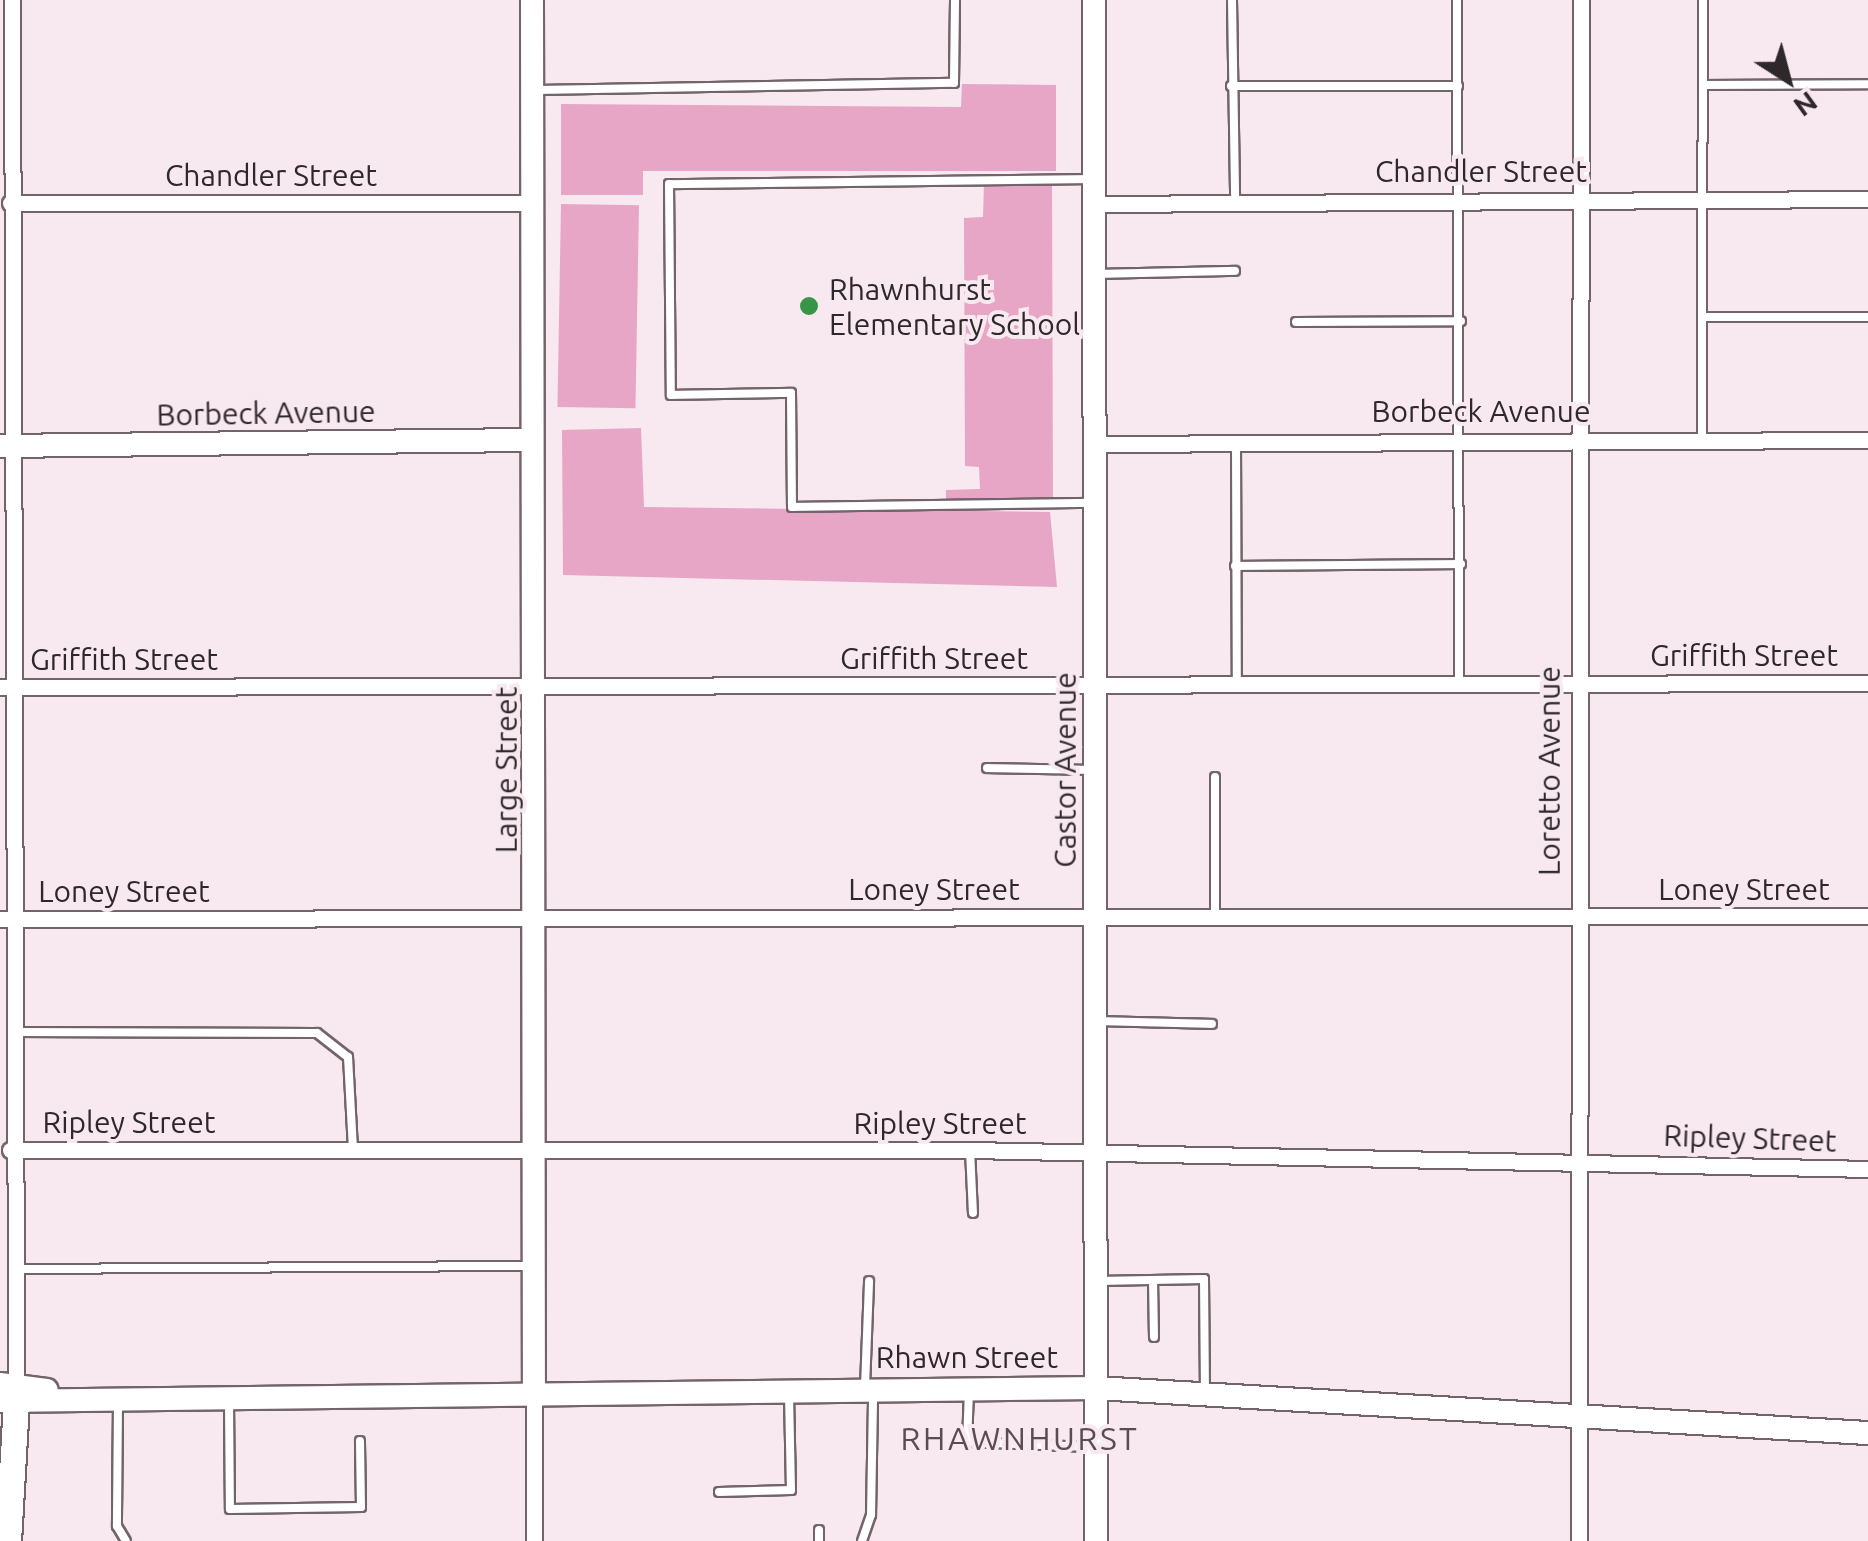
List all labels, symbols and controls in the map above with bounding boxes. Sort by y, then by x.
north arrow [1738,30,1838,130]
text: N [1788,86,1823,123]
street label: Chandler Street [1375,153,1587,189]
street label: Chandler Street [165,157,377,193]
place label: Rhawnhurst Elementary School [829,271,1080,342]
marker: Rhawnhurst Elementary School [798,295,820,317]
street label: Borbeck Avenue [156,393,376,433]
street label: Borbeck Avenue [1371,393,1591,429]
street label: Griffith Street [1650,637,1838,673]
street label: Griffith Street [840,640,1028,676]
street label: Griffith Street [30,641,218,677]
street label: Loretto Avenue [1531,666,1567,876]
street label: Castor Avenue [1047,672,1083,868]
street label: Large Street [488,687,524,853]
street label: Loney Street [848,871,1020,907]
street label: Loney Street [1658,871,1830,907]
street label: Loney Street [38,873,210,909]
street label: Ripley Street [42,1104,216,1140]
street label: Ripley Street [853,1105,1027,1141]
street label: Ripley Street [1663,1117,1837,1159]
street label: Rhawn Street [876,1339,1058,1375]
district label: RHAWNHURST [901,1419,1139,1457]

